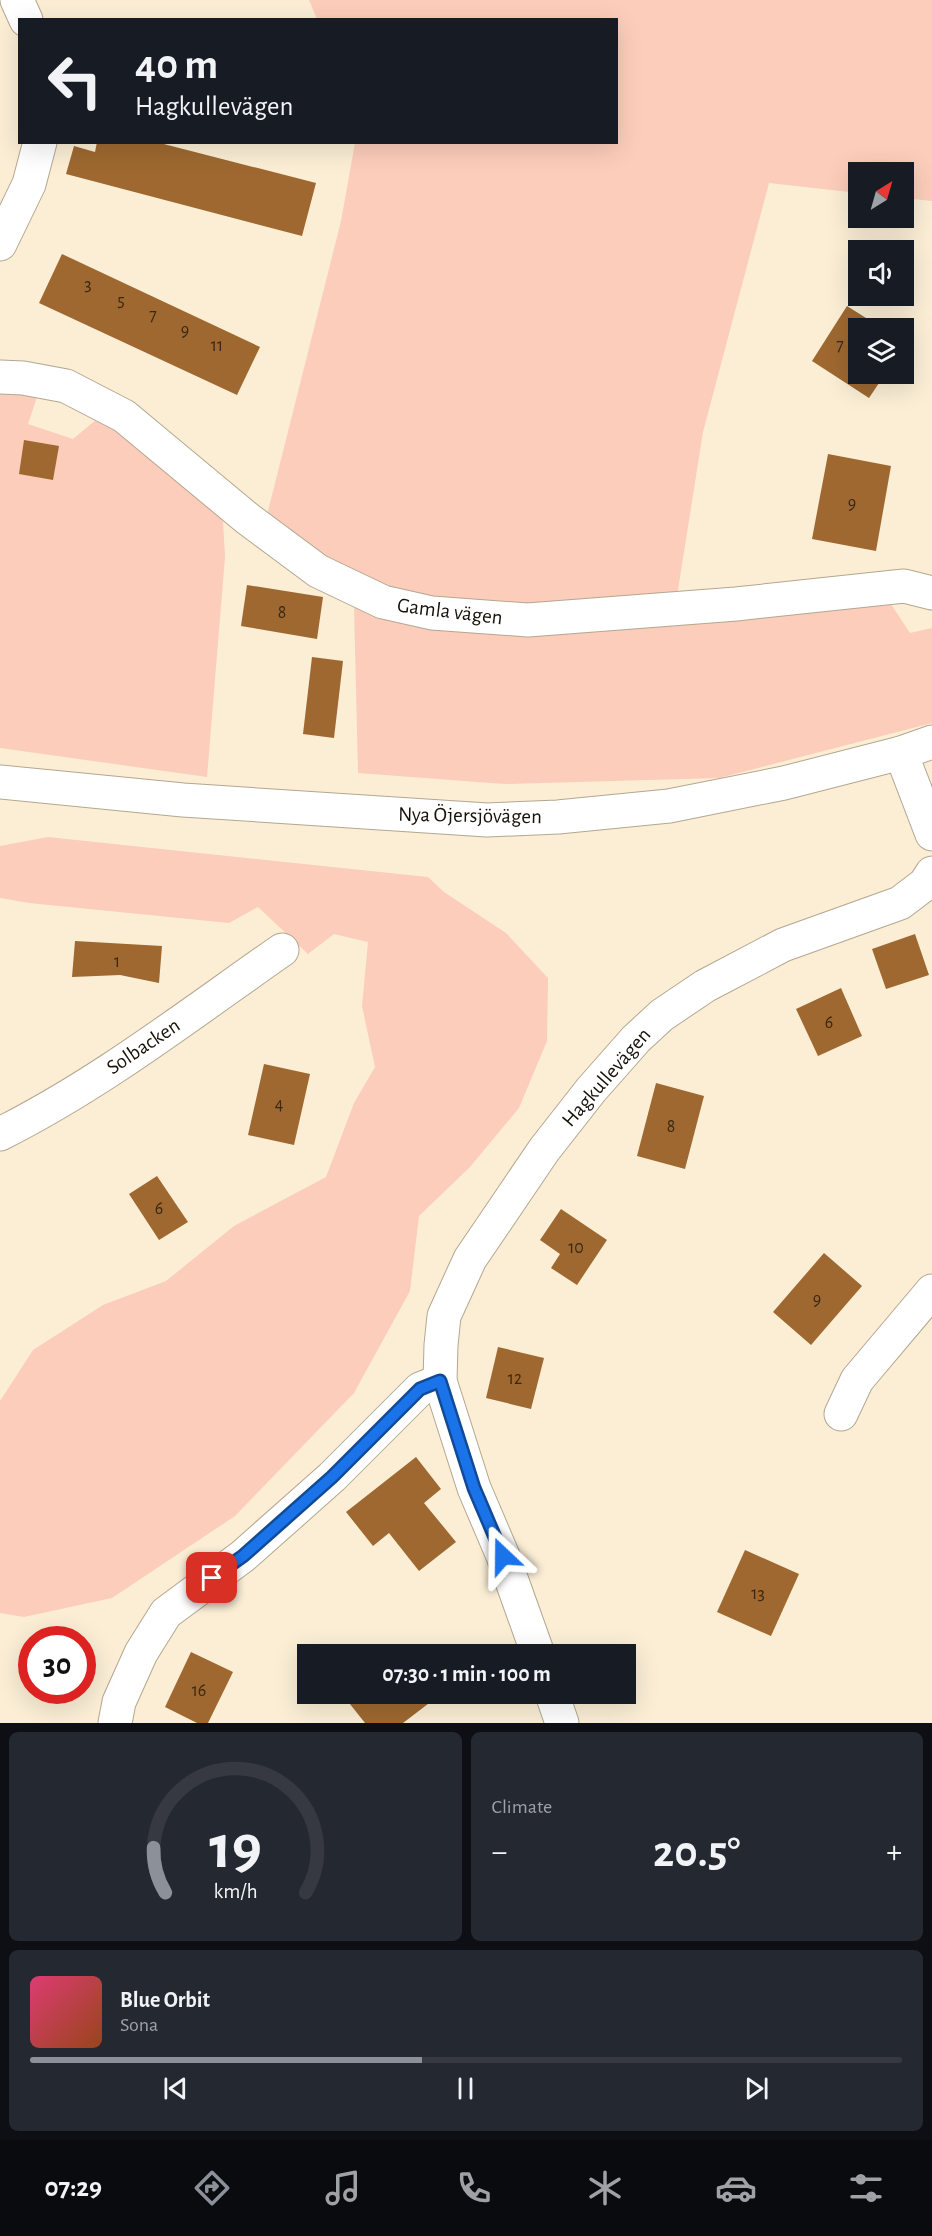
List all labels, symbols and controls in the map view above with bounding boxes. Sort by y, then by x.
icon: left [36,42,114,120]
text: 40 m [135,44,218,86]
text: Hagkullevägen [135,93,293,120]
north arrow [848,162,914,228]
map controls [848,162,914,384]
button: sound [848,240,914,306]
house number: 3 [84,276,92,294]
house number: 5 [117,292,125,310]
house number: 7 [149,307,157,325]
button: layers [848,318,914,384]
house number: 9 [181,322,189,340]
house number: 11 [211,337,223,355]
house number: 7 [836,337,844,355]
house number: 9 [848,495,856,513]
street label: Gamla vägen [396,595,504,628]
house number: 8 [278,604,286,622]
street label: Nya Öjersjövägen [398,803,542,827]
house number: 1 [114,953,120,971]
street label: Solbacken [103,1014,184,1078]
house number: 6 [825,1014,833,1032]
street label: Hagkullevägen [558,1024,655,1131]
house number: 4 [275,1096,284,1114]
house number: 8 [667,1118,675,1136]
house number: 6 [155,1200,163,1218]
house number: 10 [568,1239,584,1257]
house number: 9 [813,1291,821,1309]
house number: 12 [508,1370,522,1388]
position arrow [471,1524,535,1588]
pin [186,1552,237,1603]
icon: arrive [195,1561,228,1594]
house number: 13 [751,1585,765,1603]
speed limit sign: 30 [18,1626,96,1704]
text: 07:30 · 1 min · 100 m [382,1663,551,1685]
house number: 16 [192,1682,206,1700]
text: Climate [492,1797,552,1817]
text: 19 [209,1817,262,1879]
text: 20.5° [653,1830,741,1875]
text: − [492,1836,507,1869]
text: + [886,1836,902,1869]
text: km/h [213,1882,257,1903]
text: Blue Orbit [120,1989,210,2011]
text: Sona [120,2015,158,2035]
icon: previous [159,2072,192,2105]
icon: pause [449,2072,482,2105]
icon: next [740,2072,773,2105]
icon: directions [191,2167,233,2209]
icon: music [322,2167,364,2209]
icon: phone [453,2167,495,2209]
icon: climate [584,2167,626,2209]
icon: car [715,2167,757,2209]
icon: filters [845,2167,887,2209]
text: 07:29 [44,2174,102,2201]

